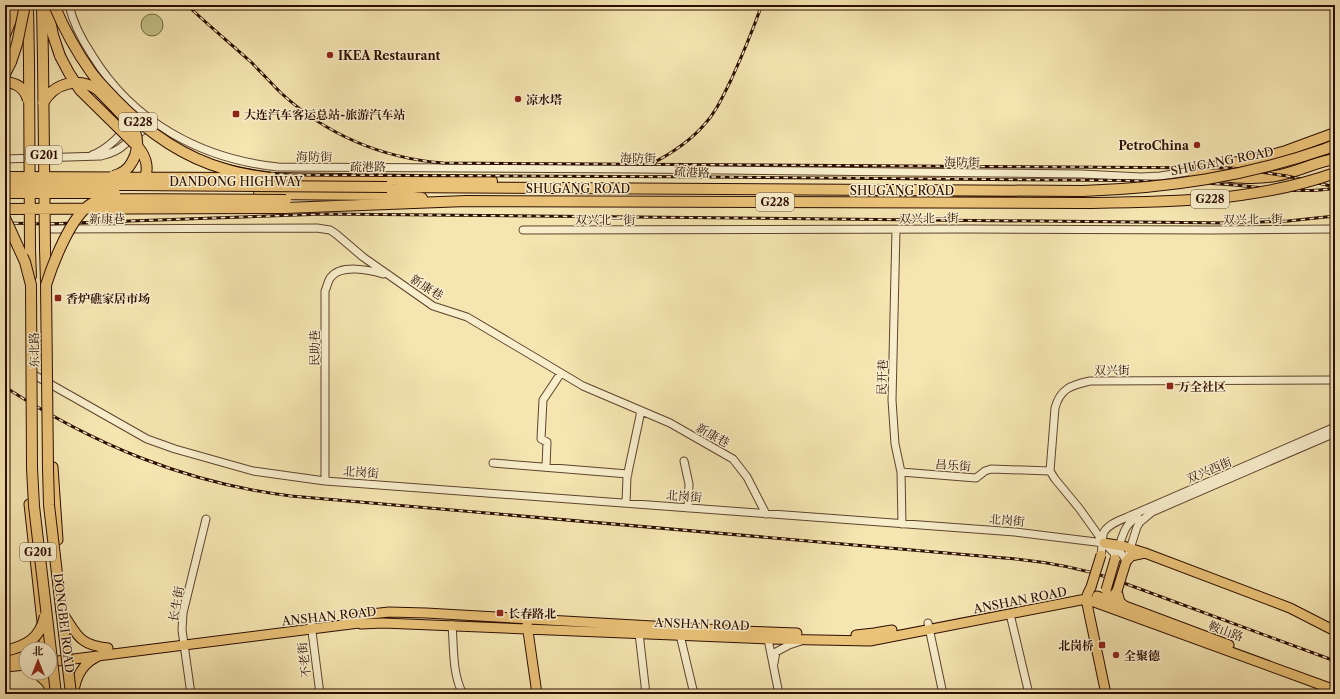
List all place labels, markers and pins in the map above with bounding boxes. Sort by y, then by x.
place label: IKEA Restaurant [338,48,441,63]
marker: IKEA Restaurant [325,50,335,60]
place label: 凉水塔 [526,92,562,107]
marker: 凉水塔 [513,94,523,104]
place label: 大连汽车客运总站-旅游汽车站 [244,107,405,122]
marker: 大连汽车客运总站-旅游汽车站 [231,109,241,119]
place label: PetroChina [1118,138,1190,153]
marker: PetroChina [1192,140,1202,150]
place label: 香炉礁家居市场 [66,291,150,306]
marker: 香炉礁家居市场 [53,293,63,303]
place label: 万全社区 [1178,379,1226,394]
marker: 万全社区 [1165,381,1175,391]
place label: 长春路北 [508,606,556,621]
marker: 长春路北 [495,608,505,618]
place label: 北岗桥 [1058,638,1094,653]
marker: 北岗桥 [1097,640,1107,650]
place label: 全聚德 [1124,648,1160,663]
marker: 全聚德 [1111,650,1121,660]

